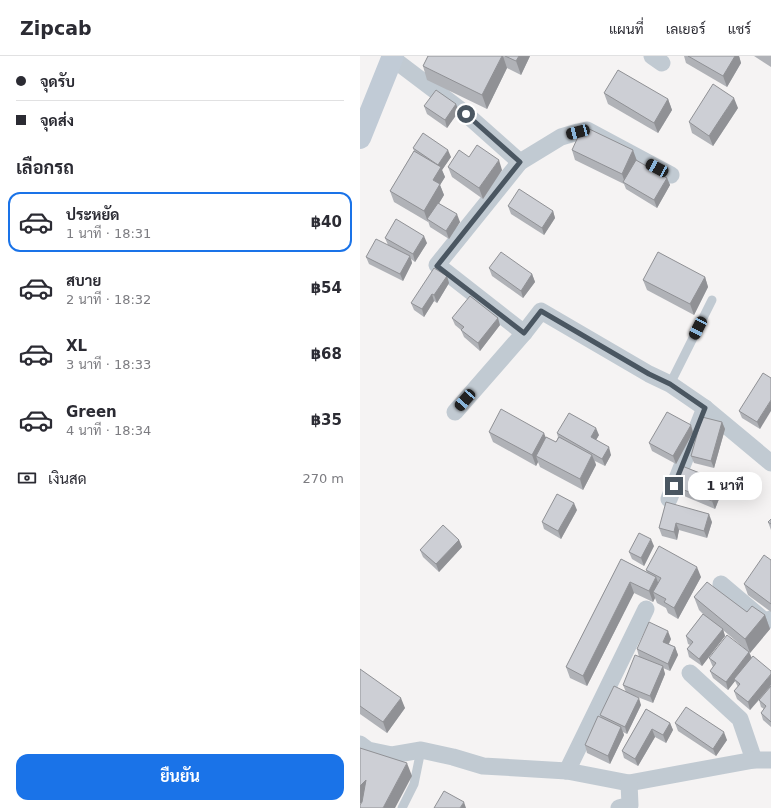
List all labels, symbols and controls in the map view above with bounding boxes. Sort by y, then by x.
text: Zipcab [20,17,92,39]
text: แผนที่ [609,21,644,37]
text: เลเยอร์ [666,21,706,37]
text: แชร์ [728,21,751,37]
text: จุดรับ [40,73,75,91]
route start [457,105,475,123]
text: จุดส่ง [40,112,74,130]
car [565,123,591,141]
text: เลือกรถ [16,157,74,178]
car [644,157,670,179]
icon: car [18,204,54,240]
text: ประหยัด [66,206,119,224]
text: ฿40 [311,213,342,231]
text: 1 นาที · 18:31 [66,226,151,241]
icon: car [18,270,54,306]
text: สบาย [66,272,101,290]
text: ฿54 [311,279,342,297]
text: 2 นาที · 18:32 [66,292,151,307]
car [687,315,709,341]
icon: car [18,336,54,372]
text: XL [66,337,87,355]
text: ฿68 [311,345,342,363]
text: 3 นาที · 18:33 [66,357,151,372]
car [453,387,477,413]
icon: car [18,402,54,438]
text: Green [66,403,117,421]
text: ฿35 [311,411,342,429]
text: 4 นาที · 18:34 [66,423,151,438]
icon: cash [16,467,38,489]
text: เงินสด [48,470,87,488]
text: 270 m [302,471,344,486]
callout: 1 นาที [688,472,762,500]
route end [665,477,683,495]
text: 1 นาที [706,478,744,493]
button: ยืนยัน [16,754,344,800]

